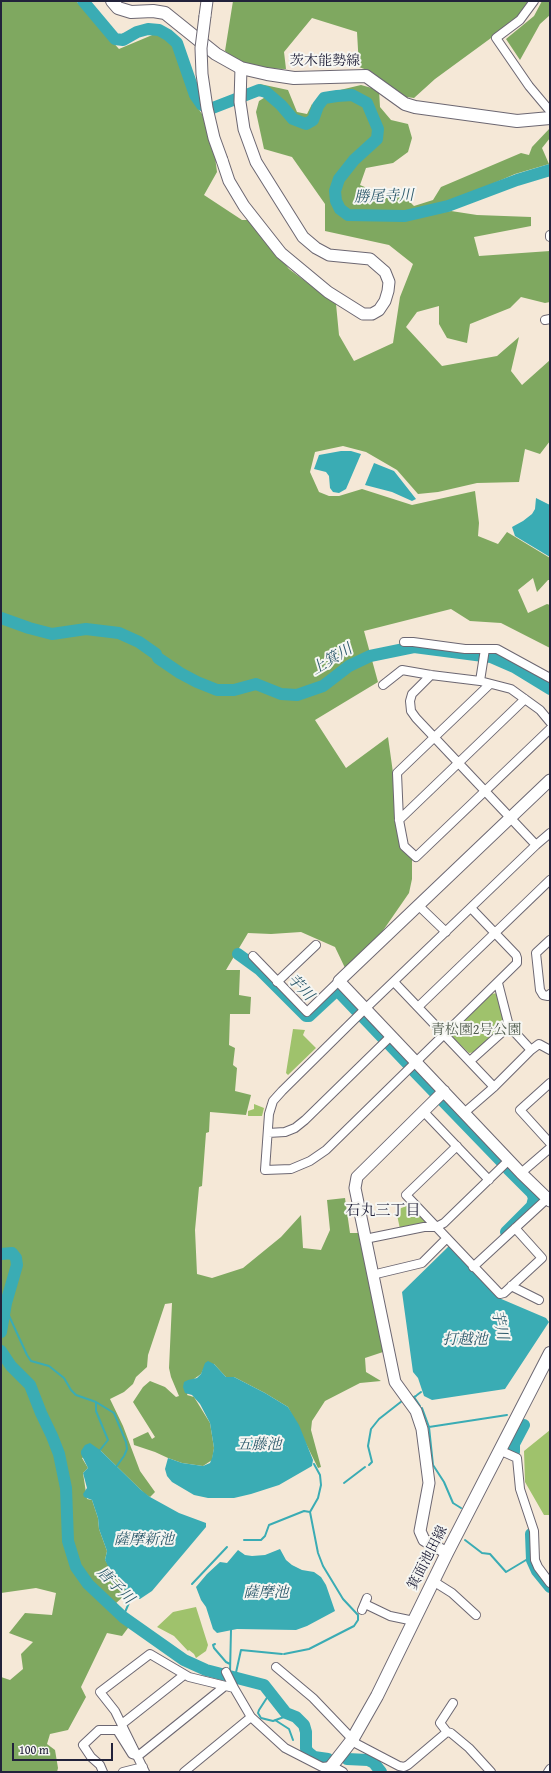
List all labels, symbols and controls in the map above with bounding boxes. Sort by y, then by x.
street label: 茨木能勢線 [290,53,360,69]
water label: 勝尾寺川 [354,187,414,207]
water label: 上箕川 [308,641,356,679]
water label: 芋川 [283,971,317,1005]
park label: 青松園2号公園 [431,1022,521,1038]
district label: 石丸三丁目 [346,1202,420,1220]
water label: 芋川 [487,1308,511,1342]
water label: 打越池 [443,1331,487,1349]
water label: 五藤池 [237,1436,281,1454]
street label: 箕面池田線 [405,1523,451,1593]
water label: 薩摩新池 [114,1531,174,1549]
water label: 唐子川 [93,1564,137,1608]
water label: 薩摩池 [244,1584,288,1602]
scale bar [14,1735,115,1761]
text: 100 m [19,1741,49,1758]

